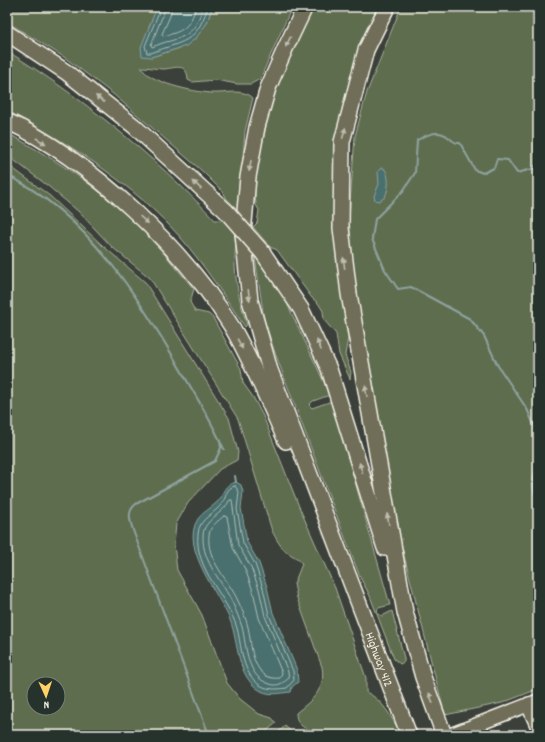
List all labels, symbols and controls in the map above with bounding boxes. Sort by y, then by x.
one-way arrow [285,36,291,48]
one-way arrow [94,94,105,103]
one-way arrow [342,127,348,139]
one-way arrow [35,137,47,144]
one-way arrow [247,160,253,172]
one-way arrow [192,180,202,189]
one-way arrow [139,215,148,224]
one-way arrow [341,257,347,269]
one-way arrow [246,289,252,301]
one-way arrow [237,338,244,350]
one-way arrow [315,338,321,350]
one-way arrow [362,385,368,397]
one-way arrow [358,462,364,474]
one-way arrow [385,513,391,525]
street label: Highway 412 [359,630,397,690]
north arrow [26,676,66,716]
one-way arrow [427,692,433,704]
text: N [43,696,50,712]

